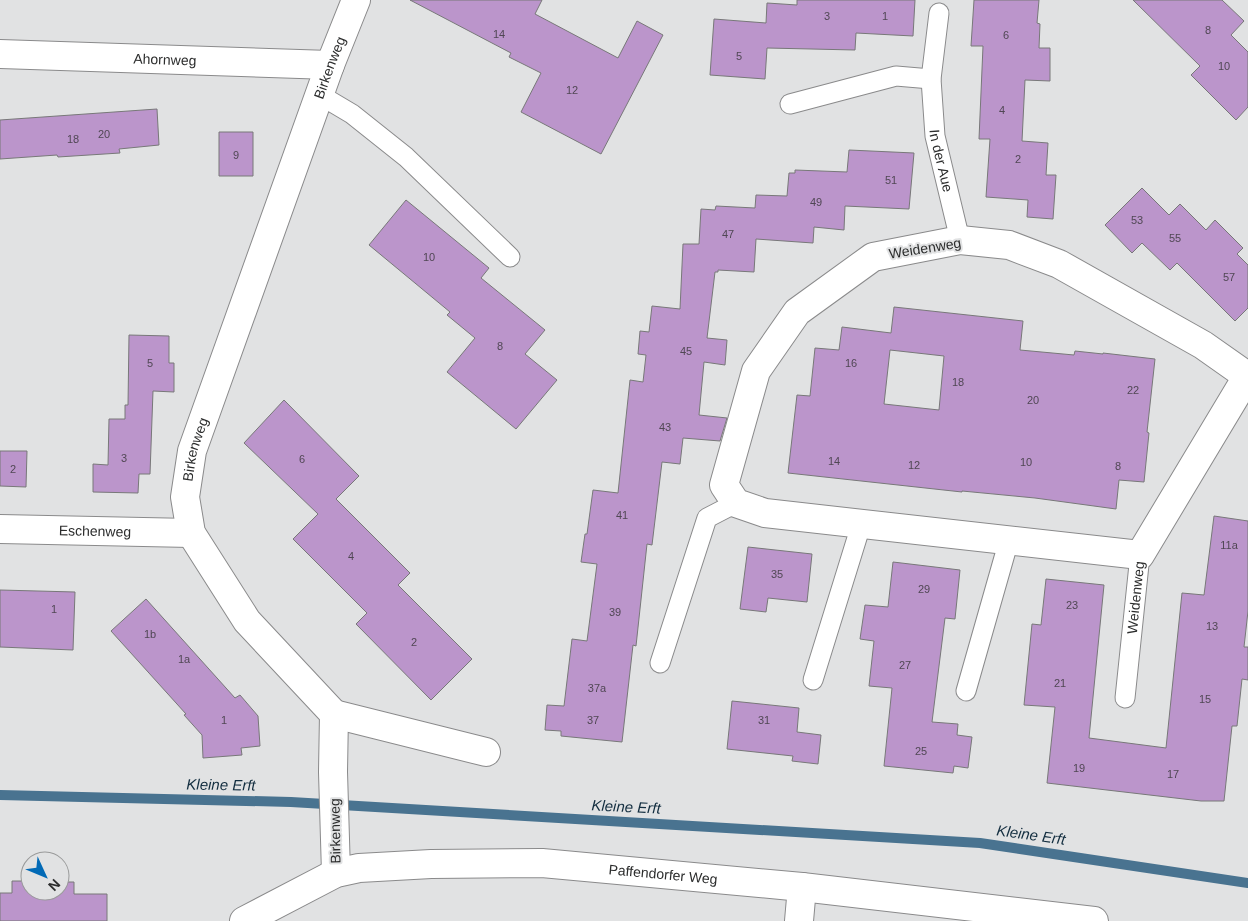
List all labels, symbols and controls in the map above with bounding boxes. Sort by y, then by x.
house number: 3 [824,10,830,22]
house number: 1 [882,10,888,22]
house number: 8 [1205,24,1211,36]
house number: 14 [493,28,505,40]
house number: 6 [1003,29,1009,41]
street label: Birkenweg [311,34,349,101]
street label: Ahornweg [133,50,197,69]
house number: 5 [736,50,742,62]
house number: 10 [1218,60,1230,72]
house number: 12 [566,84,578,96]
house number: 4 [999,104,1005,116]
house number: 20 [98,128,110,140]
street label: In der Aue [927,129,956,194]
house number: 18 [67,133,79,145]
house number: 9 [233,149,239,161]
house number: 2 [1015,153,1021,165]
house number: 51 [885,174,897,186]
house number: 49 [810,196,822,208]
house number: 53 [1131,214,1143,226]
house number: 47 [722,228,734,240]
house number: 55 [1169,232,1181,244]
street label: Weidenweg [888,234,962,262]
house number: 10 [423,251,435,263]
house number: 57 [1223,271,1235,283]
house number: 8 [497,340,503,352]
house number: 45 [680,345,692,357]
house number: 5 [147,357,153,369]
house number: 16 [845,357,857,369]
house number: 18 [952,376,964,388]
house number: 22 [1127,384,1139,396]
house number: 20 [1027,394,1039,406]
street label: Birkenweg [180,415,211,482]
house number: 43 [659,421,671,433]
house number: 3 [121,452,127,464]
house number: 6 [299,453,305,465]
house number: 14 [828,455,840,467]
house number: 10 [1020,456,1032,468]
house number: 12 [908,459,920,471]
house number: 8 [1115,460,1121,472]
house number: 2 [10,463,16,475]
house number: 41 [616,509,628,521]
street label: Eschenweg [59,522,131,540]
house number: 11a [1220,539,1239,551]
house number: 4 [348,550,354,562]
street label: Weidenweg [1124,560,1147,635]
house number: 35 [771,568,783,580]
house number: 29 [918,583,930,595]
house number: 23 [1066,599,1078,611]
house number: 1 [51,603,57,615]
house number: 39 [609,606,621,618]
house number: 13 [1206,620,1218,632]
house number: 1b [144,628,156,640]
house number: 2 [411,636,417,648]
house number: 1a [178,653,191,665]
house number: 27 [899,659,911,671]
house number: 21 [1054,677,1066,689]
house number: 37a [588,682,607,694]
house number: 15 [1199,693,1211,705]
house number: 1 [221,714,227,726]
house number: 37 [587,714,599,726]
house number: 31 [758,714,770,726]
house number: 25 [915,745,927,757]
house number: 19 [1073,762,1085,774]
house number: 17 [1167,768,1179,780]
water label: Kleine Erft [186,775,257,794]
water label: Kleine Erft [591,796,662,817]
street label: Birkenweg [326,798,344,864]
water label: Kleine Erft [996,821,1067,848]
north arrow [20,851,70,901]
street label: Paffendorfer Weg [608,861,718,887]
text: N [45,876,64,894]

